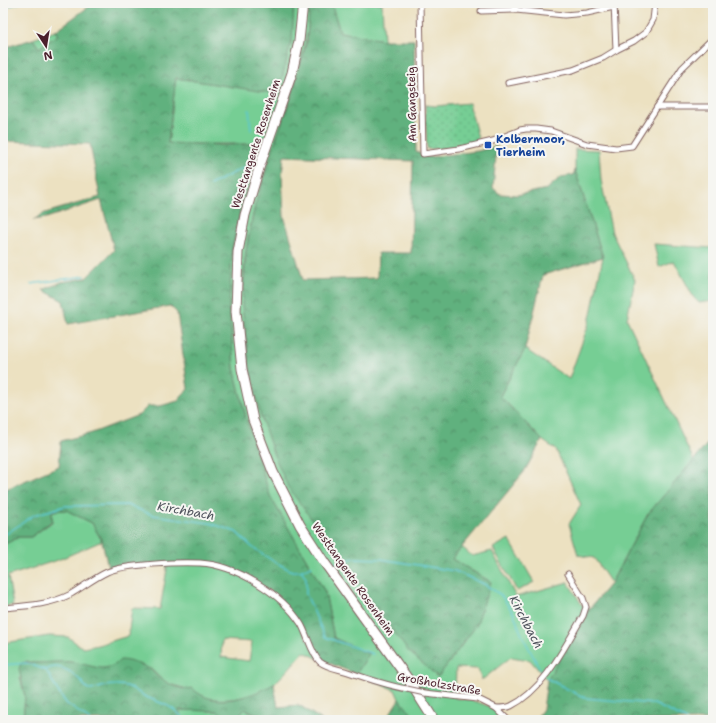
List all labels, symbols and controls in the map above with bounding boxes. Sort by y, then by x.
north arrow [26,26,66,66]
text: N [42,47,54,64]
street label: Am Gangsteig [404,66,420,142]
street label: Westtangente Rosenheim [228,77,284,211]
place label: Kolbermoor, Tierheim [496,132,565,160]
marker: Kolbermoor, Tierheim [483,140,493,150]
water label: Kirchbach [156,498,216,524]
street label: Westtangente Rosenheim [308,519,398,639]
water label: Kirchbach [505,593,547,651]
street label: Großholzstraße [396,669,482,699]

